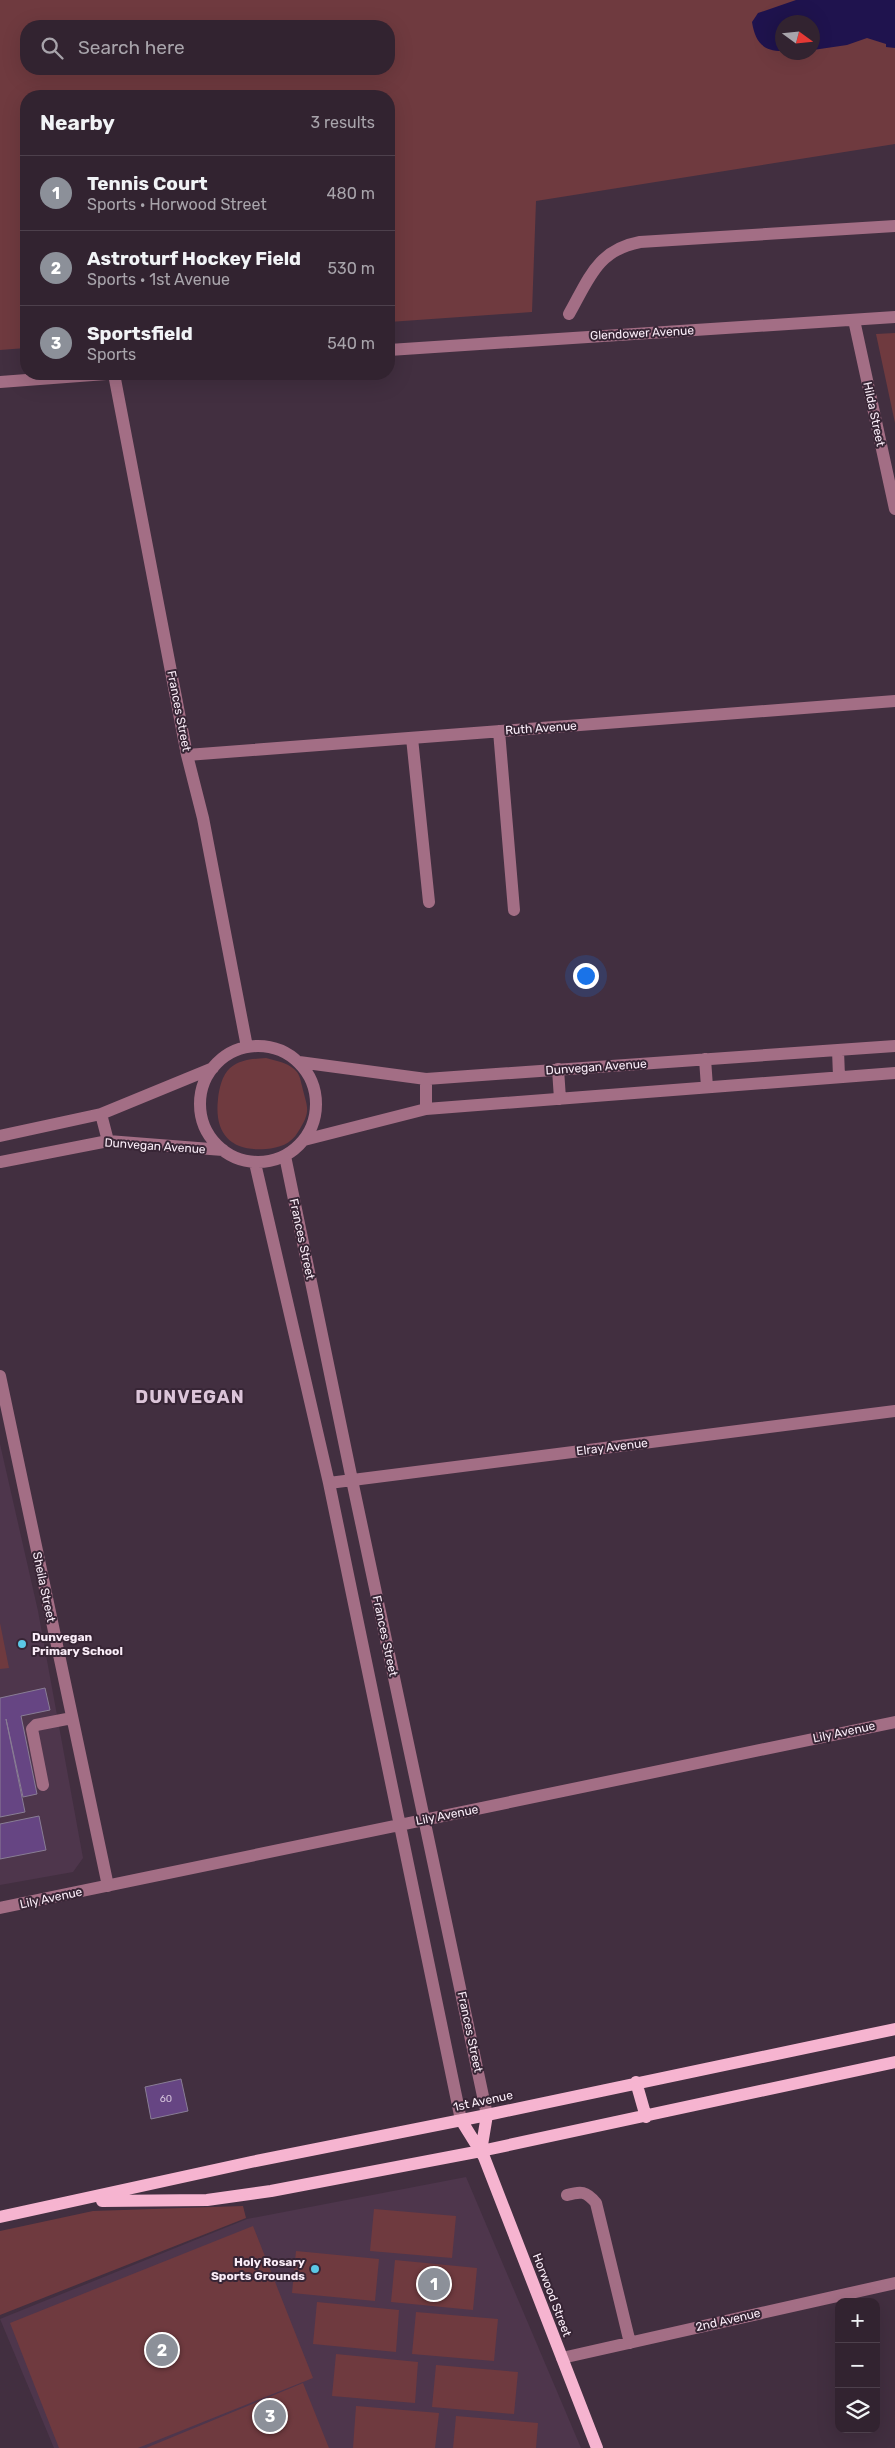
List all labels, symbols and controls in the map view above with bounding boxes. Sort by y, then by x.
north arrow [775,15,820,60]
search box [20,20,395,75]
icon: search [38,34,66,62]
text: Search here [78,36,185,59]
text: Nearby [40,110,115,135]
text: 3 results [310,113,375,132]
text: Tennis Court [87,172,208,195]
text: 1 [52,184,60,203]
text: 480 m [327,184,375,203]
text: Sports · Horwood Street [87,195,267,214]
text: Astroturf Hockey Field [87,247,301,270]
text: 2 [51,259,61,278]
text: 530 m [328,259,375,278]
text: Sports · 1st Avenue [87,270,230,289]
text: Sportsfield [87,322,193,345]
street label: Glendower Avenue [590,323,695,343]
text: 3 [51,334,61,353]
text: 540 m [327,334,375,353]
text: Sports [87,345,136,364]
street label: Hilda Street [860,380,888,448]
street label: Frances Street [164,669,194,753]
street label: Ruth Avenue [505,718,578,737]
your location [573,963,599,989]
street label: Dunvegan Avenue [545,1056,647,1078]
street label: Dunvegan Avenue [104,1135,206,1157]
street label: Frances Street [287,1197,317,1281]
district label: DUNVEGAN [135,1386,245,1408]
street label: Elray Avenue [575,1436,649,1458]
street label: Sheila Street [30,1551,58,1624]
street label: Frances Street [370,1594,400,1678]
place label: Dunvegan Primary School [32,1630,123,1658]
marker: Dunvegan Primary School [16,1638,28,1650]
street label: Lily Avenue [811,1718,877,1745]
street label: Lily Avenue [414,1802,480,1828]
street label: Lily Avenue [18,1884,84,1911]
street label: Frances Street [455,1990,485,2074]
street label: 1st Avenue [452,2088,514,2114]
house number: 60 [160,2093,172,2105]
street label: Horwood Street [530,2251,574,2339]
place label: Holy Rosary Sports Grounds [211,2255,305,2283]
marker: Holy Rosary Sports Grounds [309,2263,321,2275]
pin: 1 [418,2265,450,2303]
map controls [835,2298,880,2433]
button: + [835,2298,880,2343]
street label: 2nd Avenue [694,2306,762,2334]
pin: 2 [146,2331,178,2369]
button: − [835,2343,880,2388]
button: layers [835,2388,880,2433]
pin: 3 [254,2397,286,2435]

